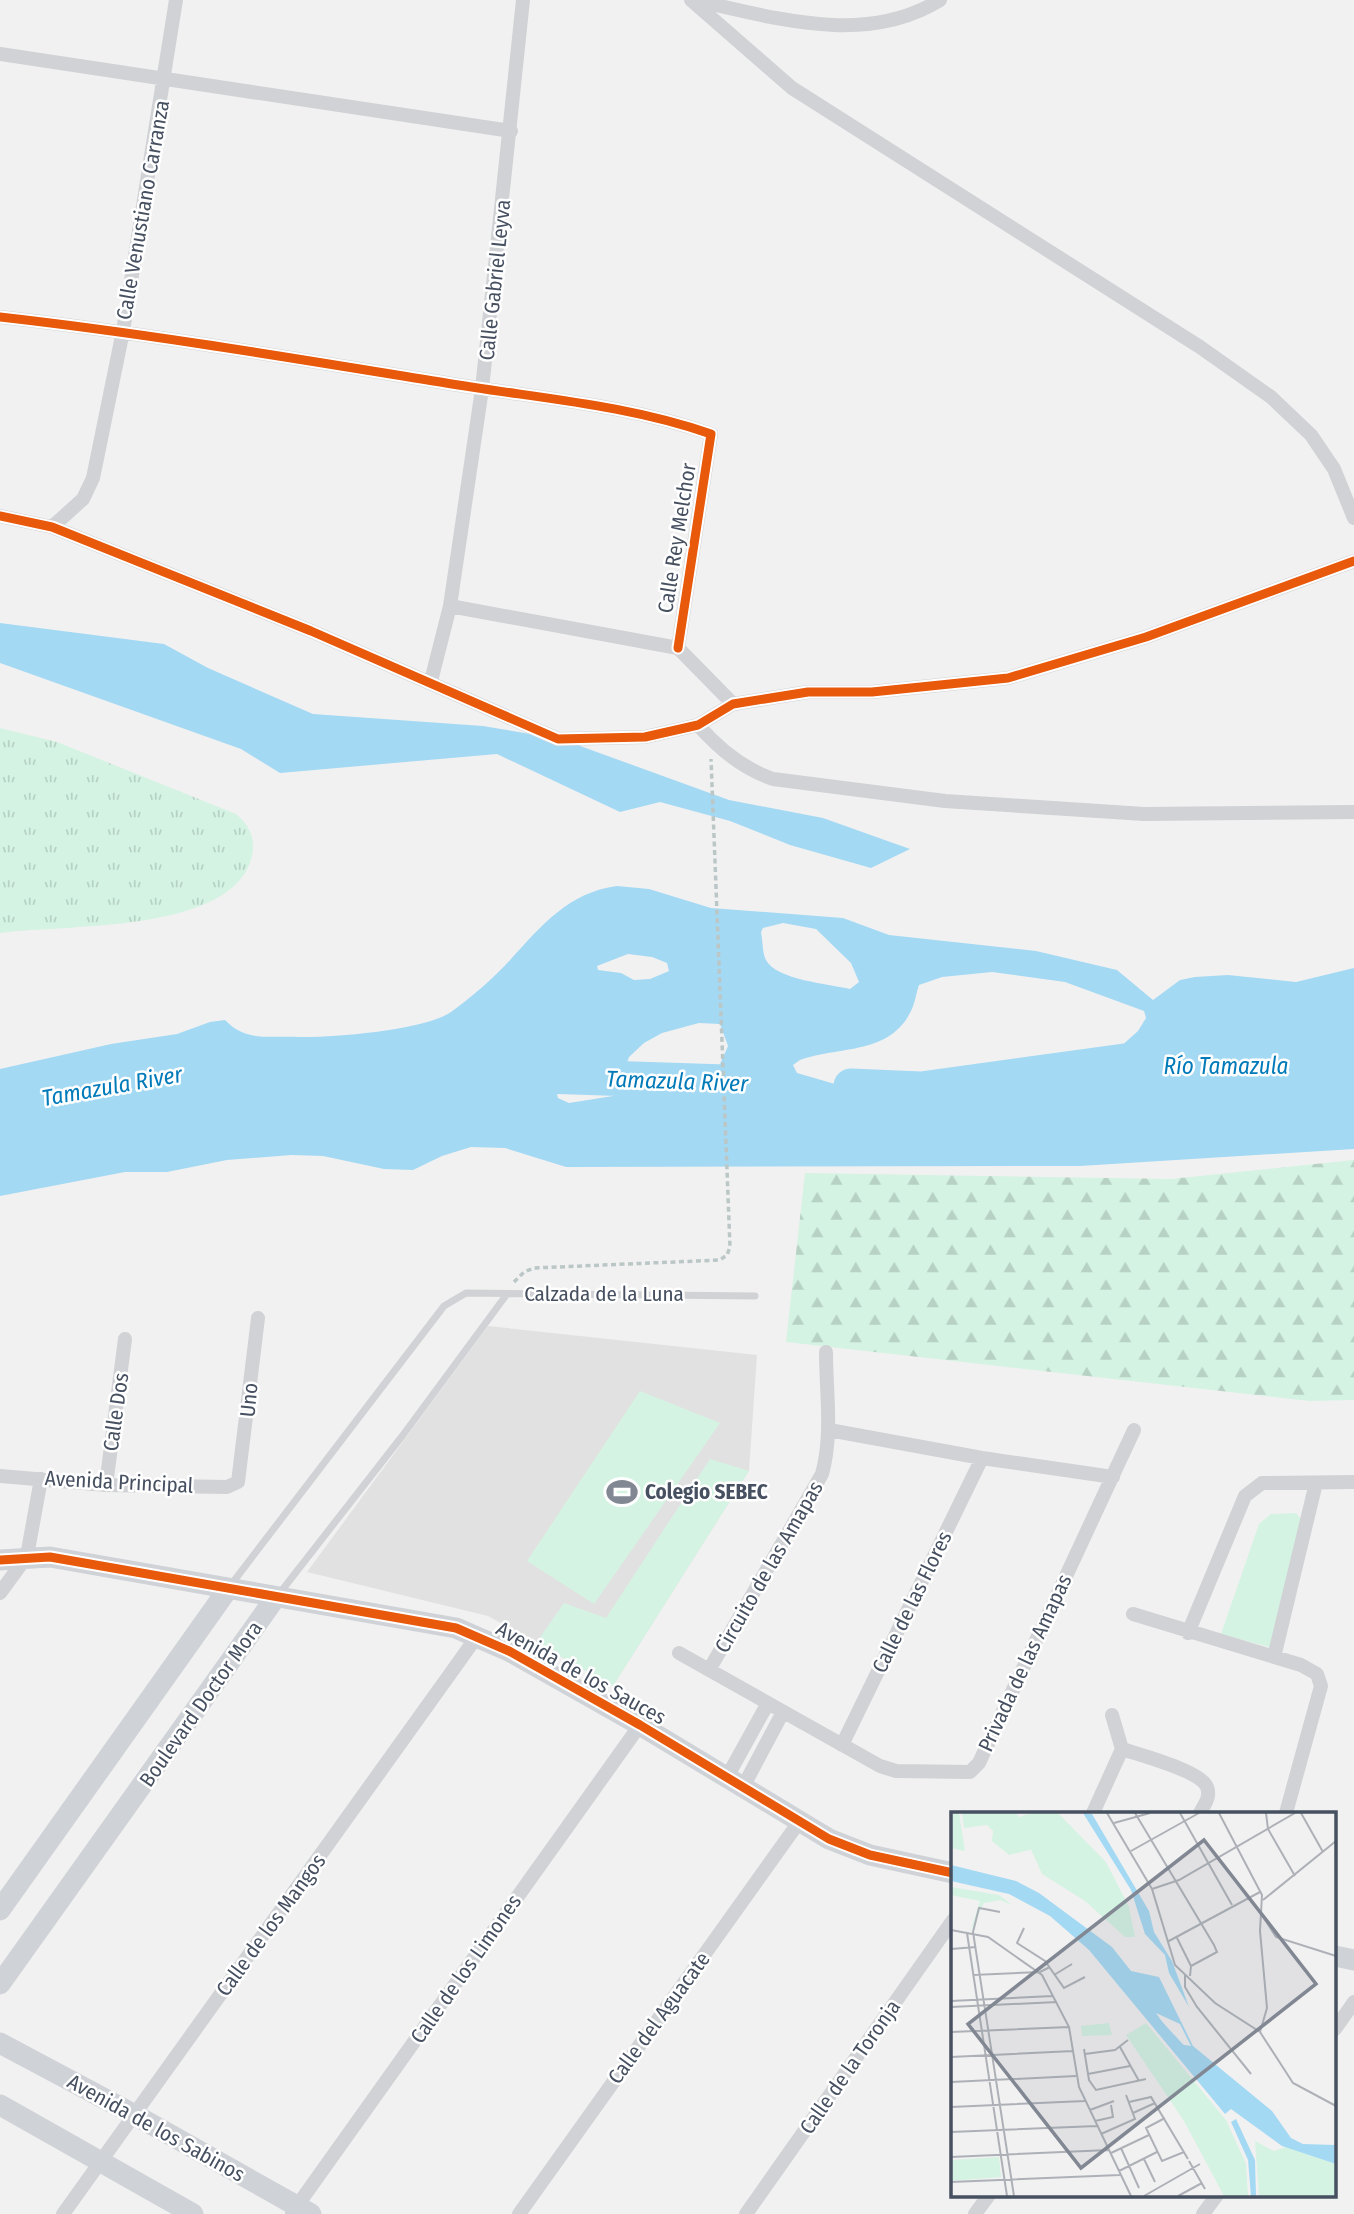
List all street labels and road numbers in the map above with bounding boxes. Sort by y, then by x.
street label: Calle Venustiano Carranza [111,98,175,322]
street label: Calle Gabriel Leyva [474,198,516,362]
street label: Calle Rey Melchor [652,460,702,615]
street label: Calzada de la Luna [524,1281,684,1307]
street label: Calle Dos [98,1371,134,1453]
street label: Uno [234,1382,264,1418]
street label: Avenida Principal [44,1465,194,1499]
street label: Circuito de las Amapas [709,1476,829,1657]
street label: Calle de las Flores [866,1527,958,1677]
street label: Privada de las Amapas [973,1570,1077,1756]
street label: Boulevard Doctor Mora [134,1616,268,1792]
street label: Avenida de los Sauces [492,1616,670,1730]
street label: Calle de los Mangos [211,1849,331,2001]
street label: Calle de los Limones [405,1889,527,2049]
street label: Calle del Aguacate [602,1947,716,2089]
street label: Calle de la Toronja [794,1995,906,2139]
street label: Avenida de los Sabinos [63,2068,249,2188]

